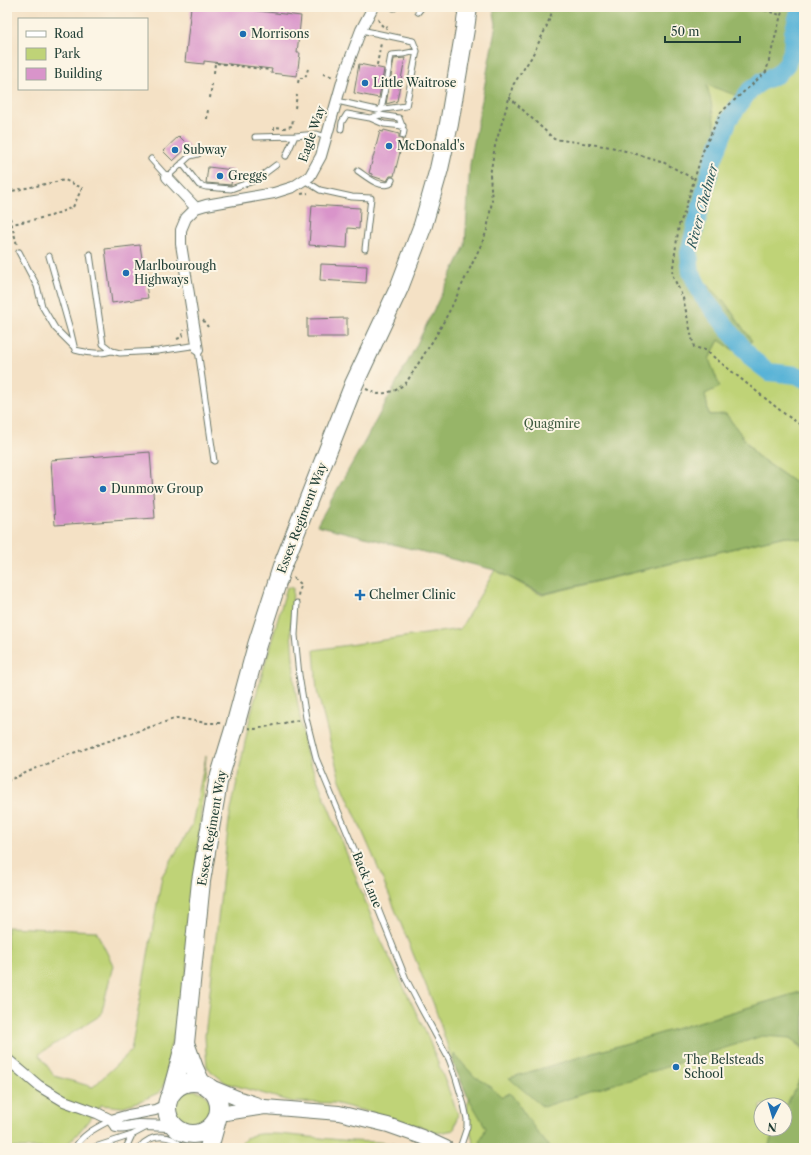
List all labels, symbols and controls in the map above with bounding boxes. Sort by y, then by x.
legend [18,18,148,90]
scale bar [665,18,740,44]
text: 50 m [671,24,700,39]
text: Road [54,26,84,41]
place label: Morrisons [251,26,309,41]
marker: Morrisons [238,29,248,39]
text: Park [54,46,81,61]
text: Building [54,66,102,81]
place label: Little Waitrose [373,75,457,90]
marker: Little Waitrose [360,78,370,88]
street label: Eagle Way [295,103,328,164]
place label: McDonald's [397,138,465,153]
marker: McDonald's [384,141,394,151]
place label: Subway [183,142,227,157]
marker: Subway [170,145,180,155]
water label: River Chelmer [683,161,721,251]
place label: Greggs [228,168,267,183]
marker: Greggs [215,171,225,181]
place label: Marlbourough Highways [134,258,217,287]
marker: Marlbourough Highways [121,268,131,278]
park label: Quagmire [524,416,581,431]
street label: Essex Regiment Way [273,460,330,575]
place label: Dunmow Group [111,481,203,496]
marker: Dunmow Group [98,484,108,494]
place label: Chelmer Clinic [369,587,456,602]
marker: Chelmer Clinic [354,589,366,601]
street label: Essex Regiment Way [194,768,229,887]
street label: Back Lane [349,849,386,910]
place label: The Belsteads School [684,1052,764,1081]
marker: The Belsteads School [671,1062,681,1072]
north arrow [753,1097,793,1137]
text: N [766,1120,778,1134]

